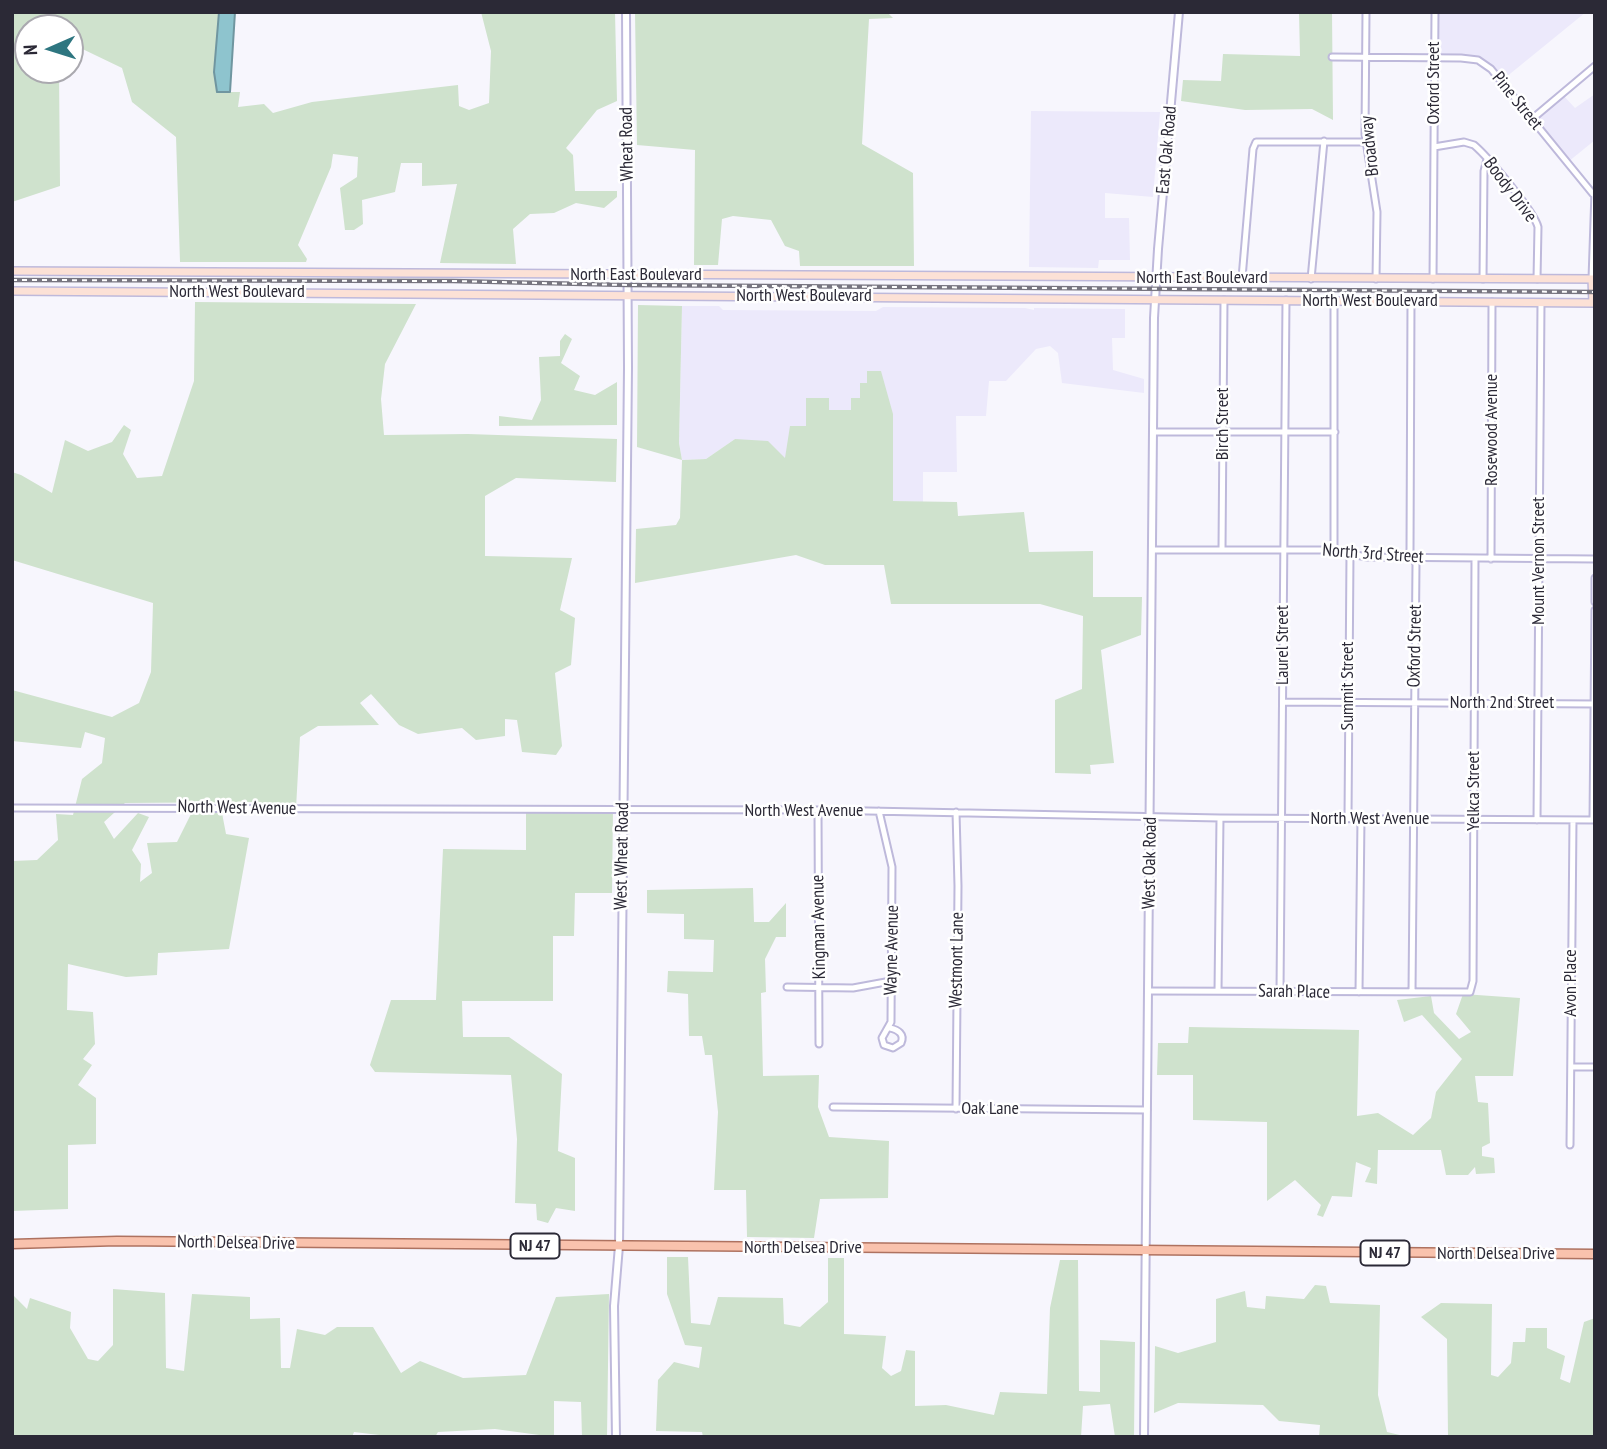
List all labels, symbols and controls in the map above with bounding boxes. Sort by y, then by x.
north arrow [14,14,84,84]
street label: Oxford Street [1423,42,1445,124]
text: N [18,44,42,56]
street label: Pine Street [1487,68,1547,134]
street label: East Oak Road [1152,105,1182,195]
street label: Wheat Road [616,107,638,181]
street label: Broadway [1356,115,1384,177]
street label: Boody Drive [1479,154,1541,226]
street label: North East Boulevard [570,264,702,286]
street label: North East Boulevard [1136,267,1268,289]
street label: North West Boulevard [169,281,305,303]
street label: North West Boulevard [736,285,872,307]
street label: North West Boulevard [1302,290,1438,312]
street label: Rosewood Avenue [1481,374,1503,486]
street label: Birch Street [1212,388,1234,460]
street label: Mount Vernon Street [1528,497,1550,625]
street label: North 3rd Street [1322,540,1424,568]
street label: Oxford Street [1403,604,1427,688]
street label: Laurel Street [1272,605,1294,685]
street label: Summit Street [1337,642,1359,730]
street label: North 2nd Street [1450,692,1554,714]
street label: Yelkca Street [1463,751,1485,831]
street label: North West Avenue [177,796,297,820]
street label: North West Avenue [745,800,863,822]
street label: West Wheat Road [610,802,634,910]
street label: North West Avenue [1311,808,1429,830]
street label: West Oak Road [1138,817,1162,909]
street label: Kingman Avenue [807,875,831,979]
street label: Wayne Avenue [880,905,904,995]
street label: Westmont Lane [945,912,969,1008]
street label: Avon Place [1560,949,1582,1017]
street label: Sarah Place [1258,981,1330,1003]
street label: Oak Lane [961,1098,1019,1120]
street label: North Delsea Drive [177,1231,295,1255]
road number: NJ 47 [510,1234,560,1258]
street label: North Delsea Drive [744,1237,862,1259]
road number: NJ 47 [1360,1240,1410,1266]
street label: North Delsea Drive [1437,1243,1555,1265]

